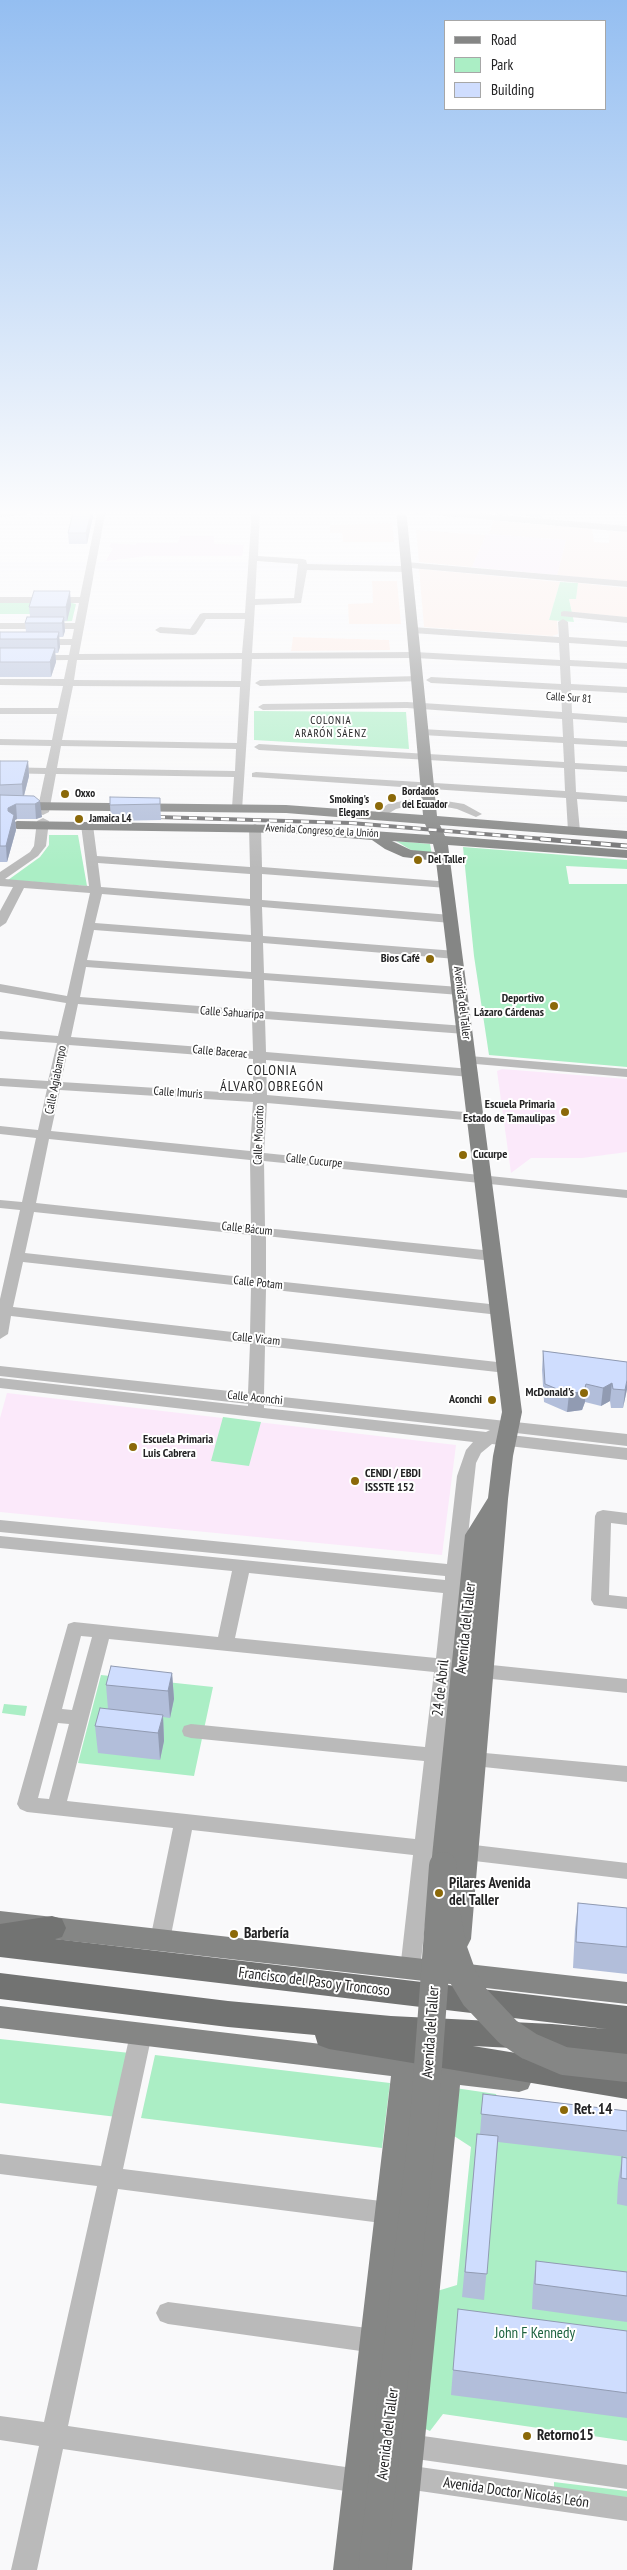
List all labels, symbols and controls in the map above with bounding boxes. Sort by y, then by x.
legend [444,20,607,110]
text: Road [491,30,517,49]
text: Park [491,55,513,74]
text: Building [491,80,534,99]
street label: Calle Sur 81 [546,690,592,706]
district label: COLONIA ARARÓN SÁENZ [293,714,369,740]
place label: Bordados del Ecuador [402,785,448,811]
place label: Oxxo [75,787,95,801]
marker: Oxxo [59,788,71,800]
marker: Bordados del Ecuador [386,792,398,804]
place label: Smoking's Elegans [330,793,369,819]
marker: Smoking's Elegans [373,800,385,812]
place label: Jamaica L4 [89,812,132,826]
marker: Jamaica L4 [73,813,85,825]
street label: Avenida Congreso de la Unión [265,821,379,841]
place label: Del Taller [428,853,466,867]
marker: Del Taller [412,854,424,866]
place label: Bios Café [381,952,420,966]
marker: Bios Café [424,953,436,965]
street label: Avenida del Taller [450,965,474,1041]
place label: Deportivo Lázaro Cárdenas [474,992,544,1020]
marker: Deportivo Lázaro Cárdenas [548,1000,560,1012]
street label: Calle Sahuaripa [199,1004,265,1022]
street label: Calle Bacerac [192,1042,248,1062]
street label: Calle Agiabampo [42,1044,70,1116]
district label: COLONIA ÁLVARO OBREGÓN [218,1063,326,1096]
street label: Calle Imuris [153,1084,203,1102]
place label: Escuela Primaria Estado de Tamaulipas [463,1098,555,1126]
street label: Calle Mocorito [251,1105,267,1165]
marker: Escuela Primaria Estado de Tamaulipas [559,1106,571,1118]
place label: Cucurpe [473,1148,507,1162]
marker: Cucurpe [457,1149,469,1161]
street label: Calle Cucurpe [285,1151,343,1171]
street label: Calle Bácum [221,1219,273,1239]
street label: Calle Potam [233,1273,283,1293]
street label: Calle Vicam [231,1329,281,1349]
place label: McDonald's [525,1386,574,1400]
marker: McDonald's [578,1387,590,1399]
street label: Calle Aconchi [227,1388,283,1408]
place label: Aconchi [449,1393,482,1407]
marker: Aconchi [486,1394,498,1406]
place label: Escuela Primaria Luis Cabrera [143,1433,213,1461]
marker: Escuela Primaria Luis Cabrera [127,1441,139,1453]
place label: CENDI / EBDI ISSSTE 152 [365,1467,421,1495]
marker: CENDI / EBDI ISSSTE 152 [349,1475,361,1487]
street label: Avenida del Taller [452,1581,480,1675]
street label: 24 de Abril [429,1659,453,1717]
place label: Pilares Avenida del Taller [449,1875,531,1910]
marker: Pilares Avenida del Taller [433,1887,445,1899]
place label: Barbería [244,1925,289,1943]
marker: Barbería [228,1928,240,1940]
street label: Francisco del Paso y Troncoso [237,1964,391,2000]
street label: Avenida del Taller [419,1985,443,2079]
place label: Ret. 14 [574,2101,612,2119]
marker: Ret. 14 [558,2104,570,2116]
park label: John F Kennedy [495,2325,575,2343]
street label: Avenida del Taller [373,2387,403,2481]
place label: Retorno15 [537,2427,594,2445]
marker: Retorno15 [521,2430,533,2442]
street label: Avenida Doctor Nicolás León [442,2474,590,2512]

